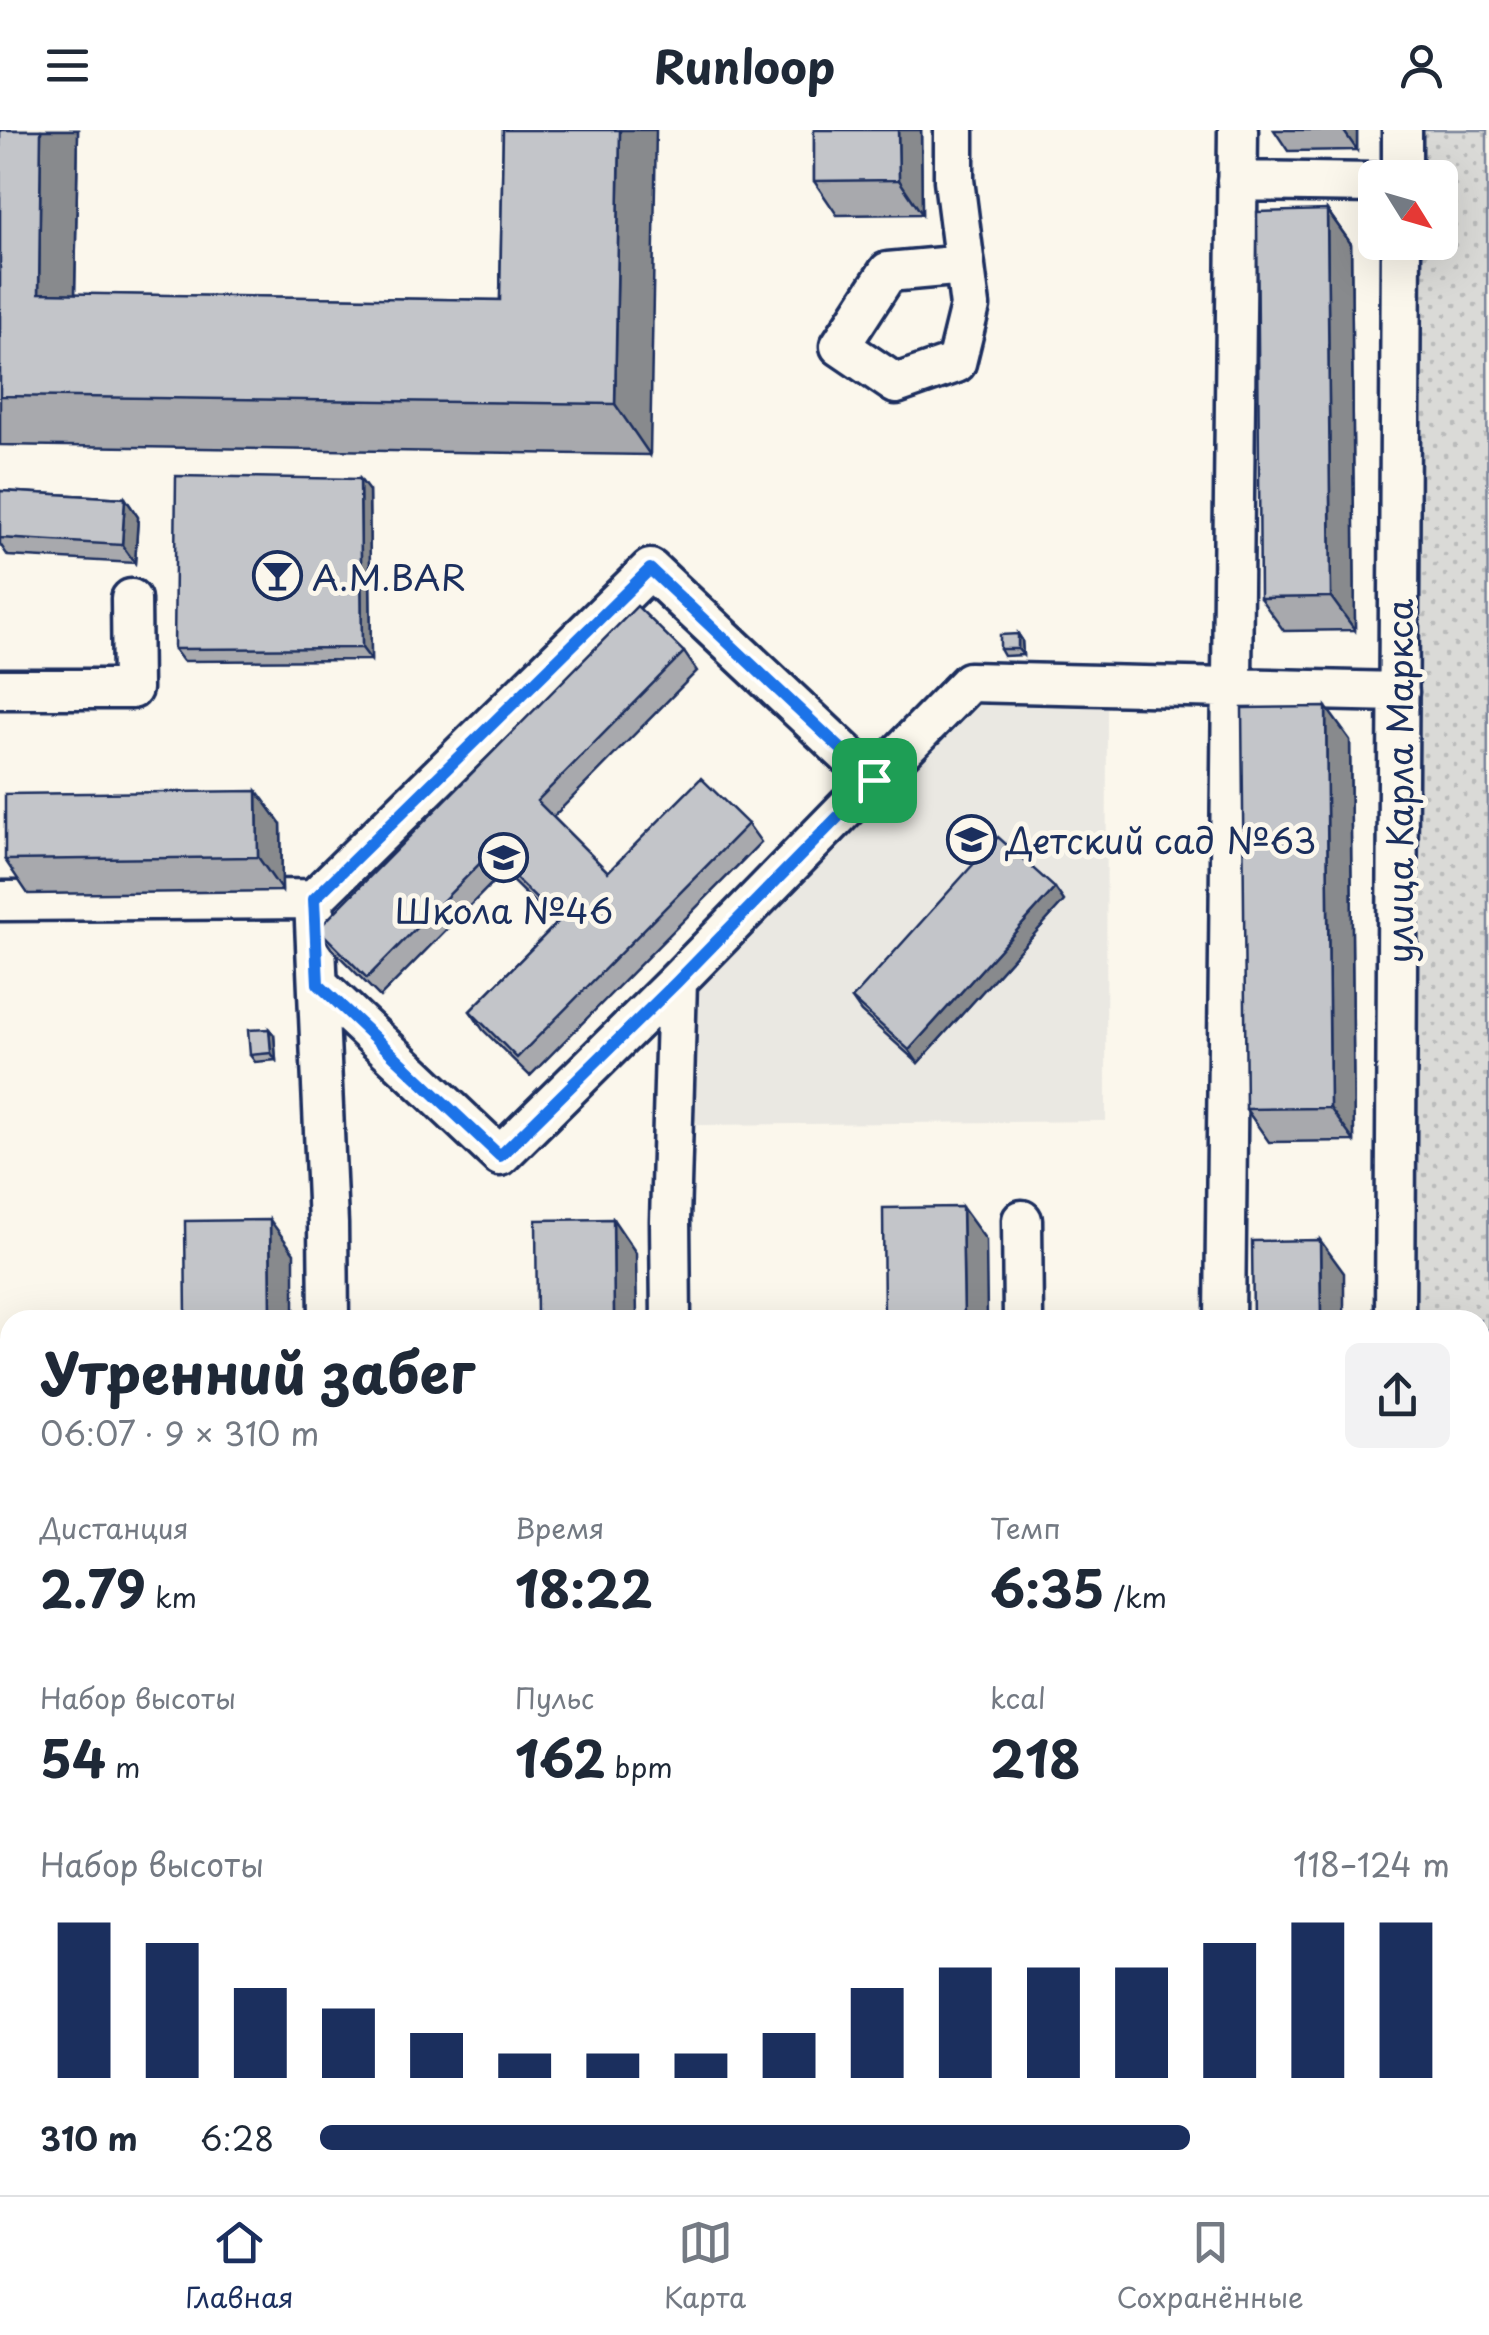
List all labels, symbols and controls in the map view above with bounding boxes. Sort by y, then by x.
text: Runloop [654,31,835,99]
icon: menu [40,38,95,93]
icon: person [1394,38,1449,93]
north arrow [1358,160,1458,260]
map controls [1358,160,1458,260]
bar icon: А.М.BAR [251,550,303,602]
place label: А.М.BAR [312,550,466,603]
street label: улица Карла Маркса [1372,598,1425,963]
pin [832,738,917,823]
icon: arrive [847,753,902,808]
school or university icon: Детский сад №63 [945,813,997,865]
place label: Детский сад №63 [1005,813,1316,866]
school or university icon: Школа №46 [478,831,530,883]
place label: Школа №46 [395,883,613,936]
text: Утренний забег [40,1330,475,1413]
button: share [1345,1343,1450,1448]
text: 06:07 · 9 × 310 m [40,1409,319,1457]
text: Дистанция [40,1506,189,1549]
text: Время [515,1506,604,1549]
text: Темп [990,1506,1061,1549]
text: 2.79 [40,1549,146,1625]
text: 18:22 [515,1549,653,1625]
text: 6:35 [990,1549,1104,1625]
text: km [146,1575,197,1618]
text: /km [1104,1575,1167,1618]
text: Набор высоты [40,1676,236,1719]
text: Пульс [515,1676,594,1719]
text: kcal [990,1676,1046,1719]
text: 54 [40,1719,106,1795]
text: 162 [515,1719,606,1795]
text: 218 [990,1719,1081,1795]
text: m [106,1745,141,1788]
text: bpm [606,1745,673,1788]
text: Набор высоты [40,1840,264,1888]
text: 118–124 m [1293,1840,1450,1888]
text: 310 m [40,2114,138,2162]
text: 6:28 [200,2114,274,2162]
tab: Главная [185,2215,294,2318]
tab: Карта [664,2215,746,2318]
tab: Сохранённые [1117,2215,1304,2318]

